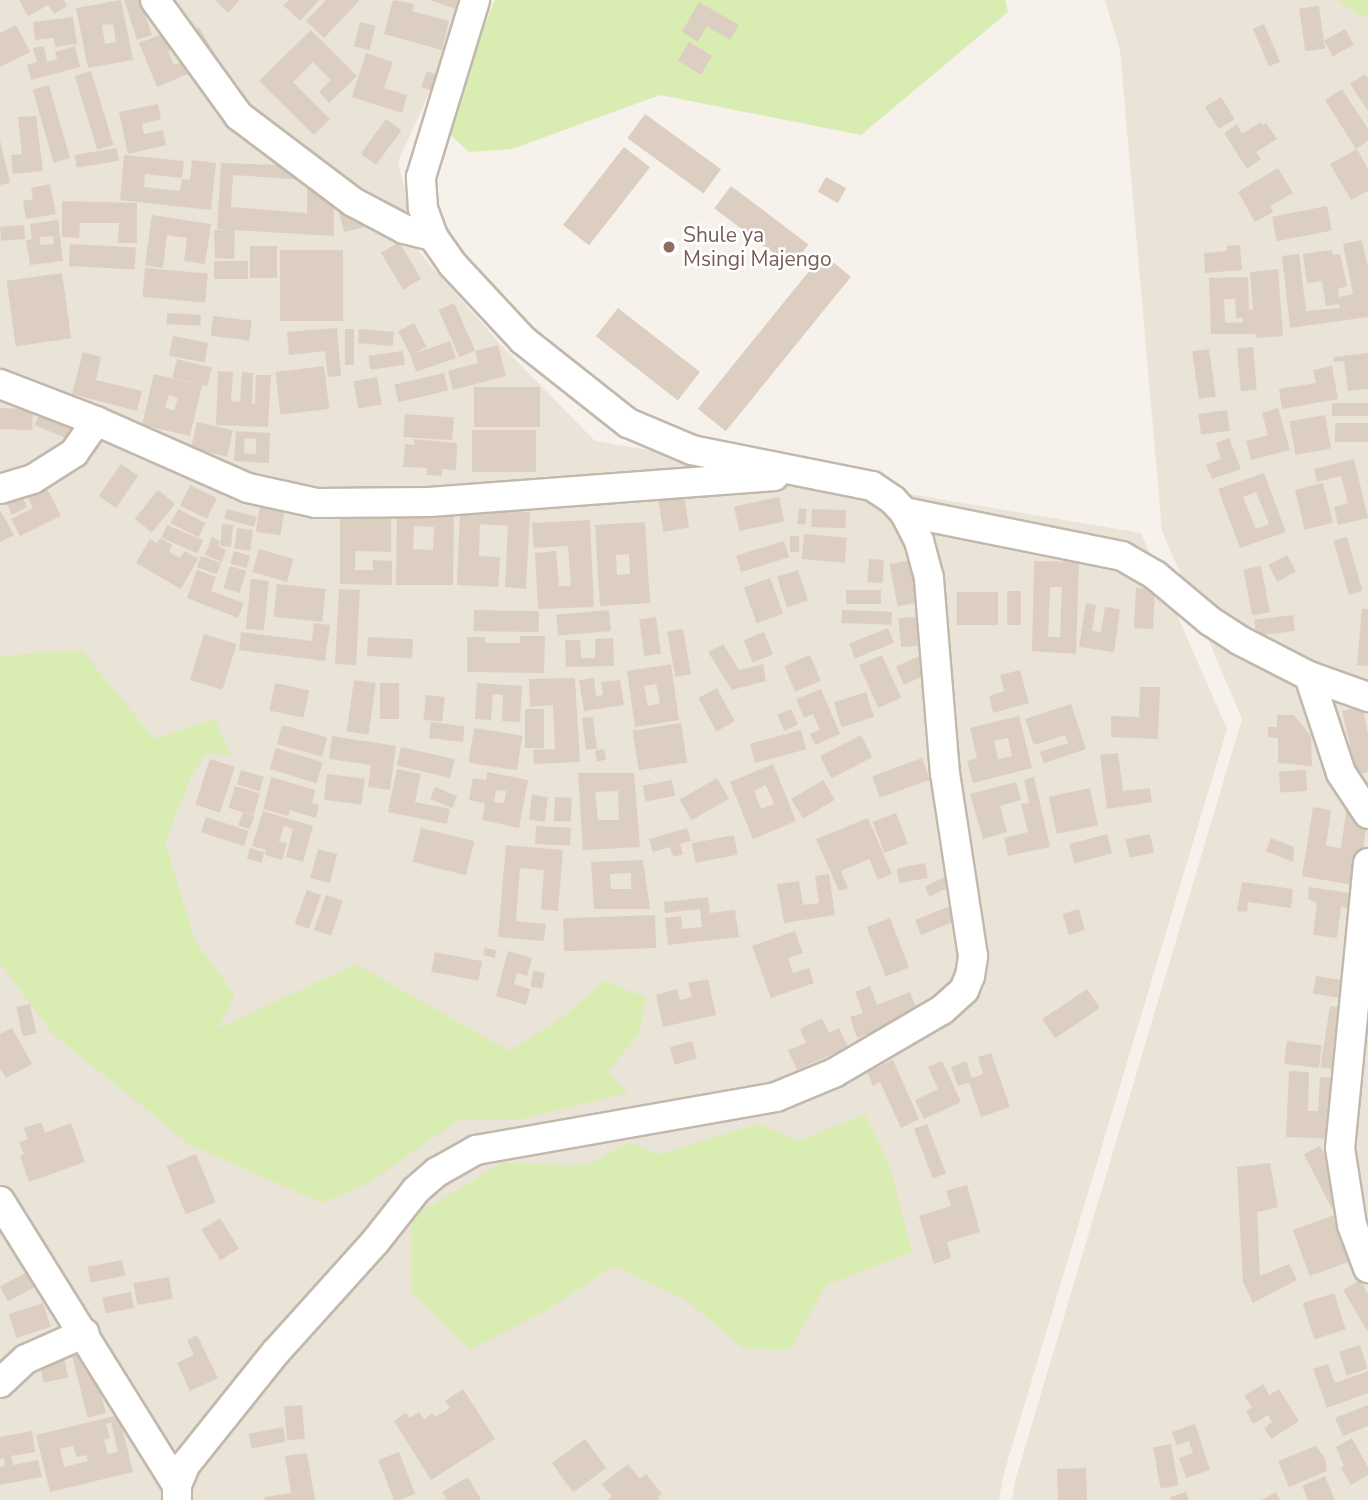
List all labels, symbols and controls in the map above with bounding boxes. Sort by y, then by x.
place label: Shule ya Msingi Majengo [683,222,832,272]
marker: Shule ya Msingi Majengo [661,239,677,255]

